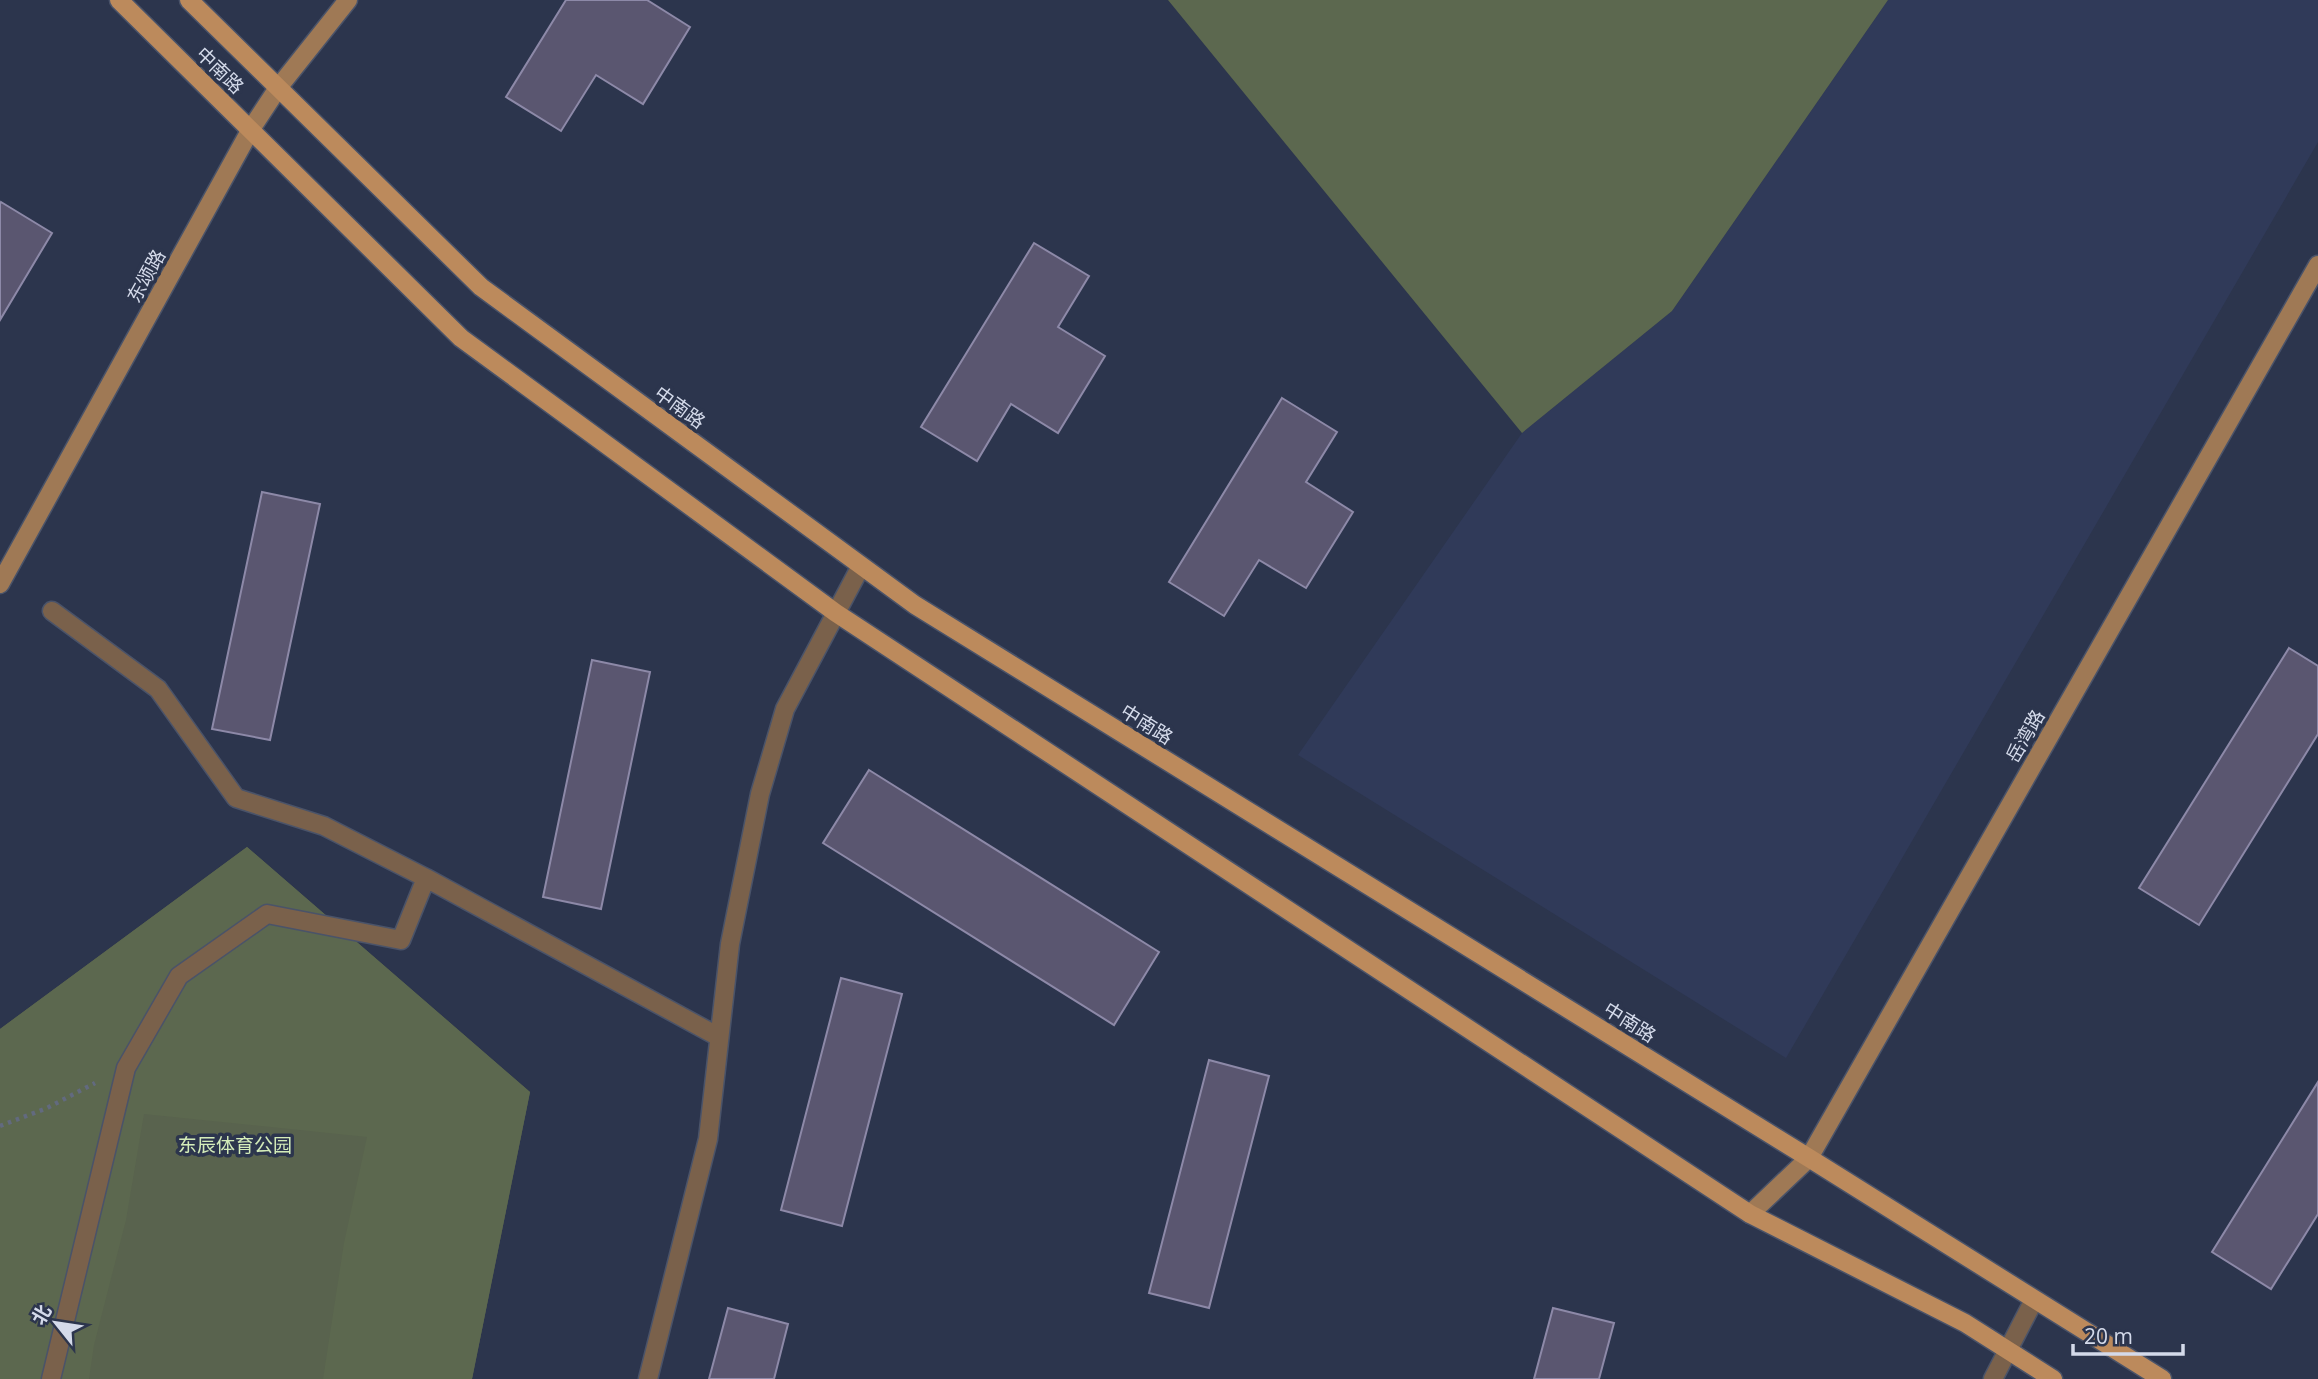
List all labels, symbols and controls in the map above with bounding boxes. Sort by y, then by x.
street label: 中南路 [190,41,250,99]
street label: 东颂路 [121,245,171,307]
street label: 中南路 [649,380,711,434]
street label: 中南路 [1116,698,1178,750]
street label: 岳湾路 [1999,705,2051,767]
street label: 中南路 [1599,996,1661,1048]
park label: 东辰体育公园 [178,1132,292,1158]
north arrow [21,1288,91,1358]
text: 北 [25,1300,57,1329]
scale bar [2073,1312,2183,1356]
text: 20 m [2084,1322,2133,1350]

